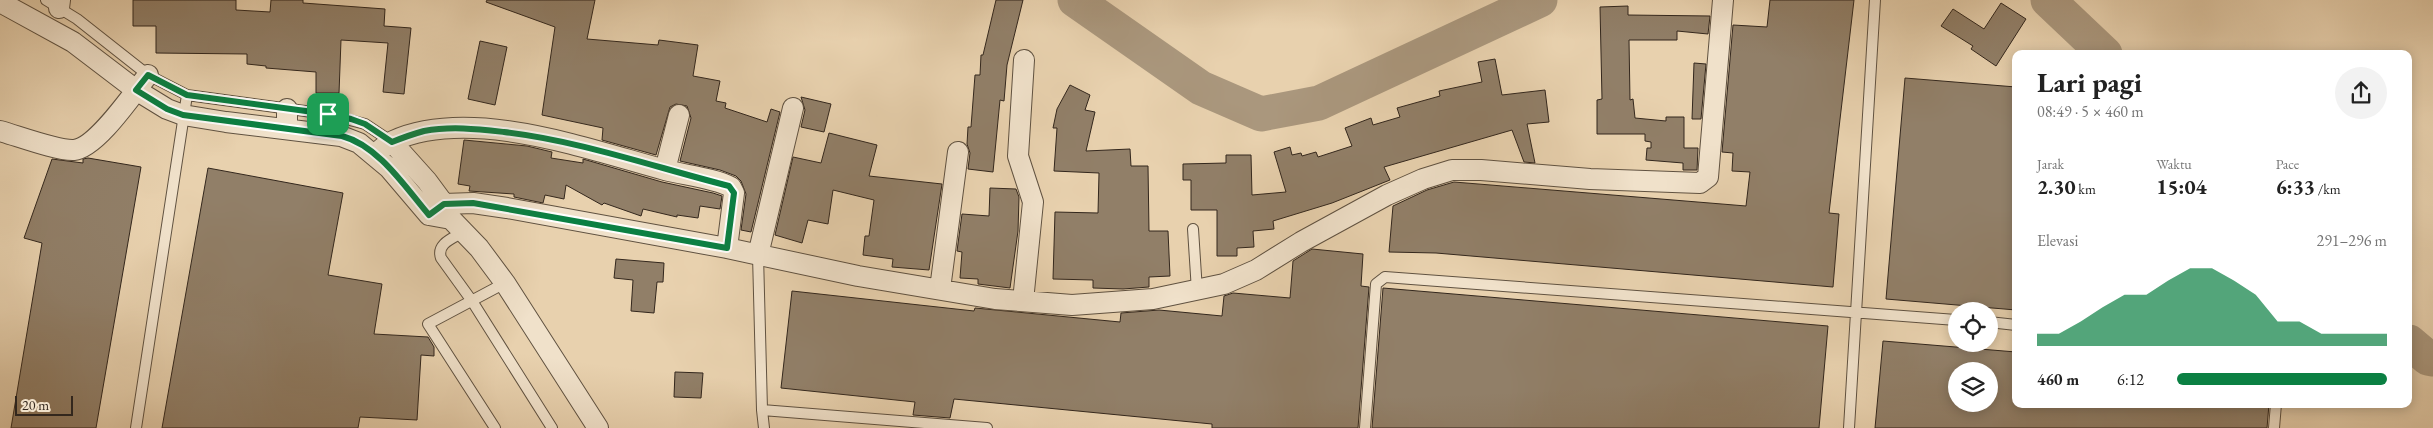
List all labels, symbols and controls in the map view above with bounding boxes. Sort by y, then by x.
text: Lari pagi [2037,64,2142,100]
button: share [2335,67,2387,119]
pin [307,93,349,135]
icon: arrive [314,100,342,128]
text: 08:49 · 5 × 460 m [2037,101,2144,122]
text: Jarak [2037,155,2064,173]
text: Waktu [2156,155,2192,173]
text: Pace [2276,155,2299,173]
text: 2.30 [2037,173,2076,200]
text: 15:04 [2156,173,2207,200]
text: 6:33 [2276,173,2315,200]
text: km [2076,180,2096,198]
text: /km [2315,180,2341,198]
text: Elevasi [2037,230,2078,251]
text: 291–296 m [2316,230,2387,251]
map controls [1948,302,1998,412]
button: locate [1948,302,1998,352]
button: layers [1948,362,1998,412]
text: 460 m [2037,369,2079,390]
text: 6:12 [2117,369,2144,390]
scale bar [15,393,72,416]
text: 20 m [22,396,49,414]

